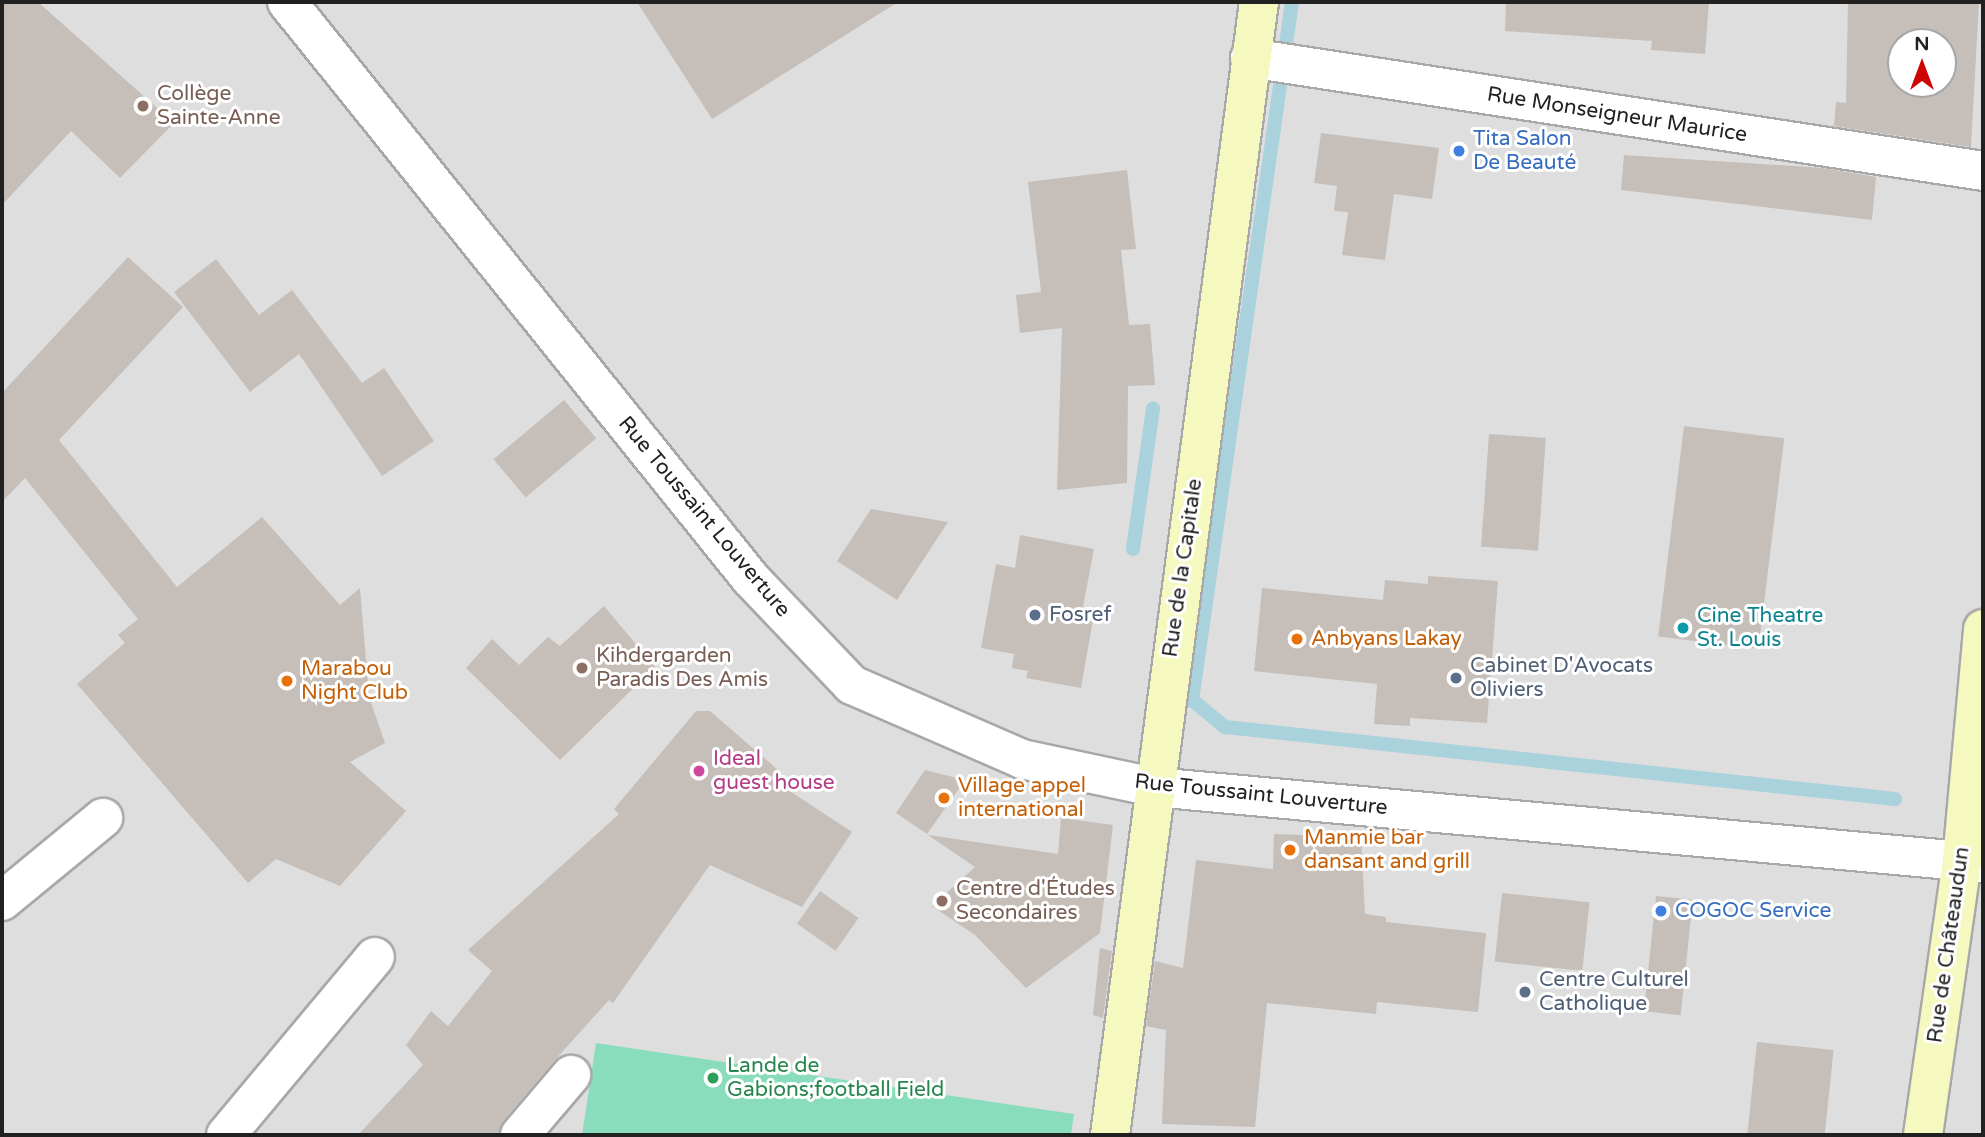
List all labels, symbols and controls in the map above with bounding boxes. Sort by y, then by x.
north arrow [1887,28,1957,98]
text: N [1914,33,1930,55]
place label: Collège Sainte-Anne [157,81,281,131]
street label: Rue Monseigneur Maurice [1485,82,1749,148]
marker: Collège Sainte-Anne [135,98,151,114]
place label: Tita Salon De Beauté [1473,126,1576,176]
marker: Tita Salon De Beauté [1451,143,1467,159]
street label: Rue Toussaint Louverture [613,412,795,622]
street label: Rue de la Capitale [1158,477,1208,659]
place label: Fosref [1049,602,1111,628]
place label: Cine Theatre St. Louis [1697,603,1823,653]
marker: Fosref [1027,607,1043,623]
marker: Cine Theatre St. Louis [1675,620,1691,636]
place label: Anbyans Lakay [1311,626,1462,652]
marker: Anbyans Lakay [1289,631,1305,647]
place label: Kihdergarden Paradis Des Amis [596,643,768,693]
place label: Cabinet D'Avocats Oliviers [1470,653,1653,703]
place label: Marabou Night Club [301,656,408,706]
marker: Kihdergarden Paradis Des Amis [574,660,590,676]
marker: Cabinet D'Avocats Oliviers [1448,670,1464,686]
marker: Marabou Night Club [279,673,295,689]
place label: Ideal guest house [713,746,835,796]
marker: Ideal guest house [691,763,707,779]
street label: Rue Toussaint Louverture [1133,769,1389,821]
place label: Village appel international [958,773,1086,823]
marker: Village appel international [936,790,952,806]
place label: Manmie bar dansant and grill [1304,825,1470,875]
marker: Manmie bar dansant and grill [1282,842,1298,858]
street label: Rue de Châteaudun [1923,845,1975,1045]
place label: Centre d'Études Secondaires [956,876,1115,926]
marker: Centre d'Études Secondaires [934,893,950,909]
place label: COGOC Service [1675,898,1831,924]
marker: COGOC Service [1653,903,1669,919]
place label: Centre Culturel Catholique [1539,967,1689,1017]
marker: Centre Culturel Catholique [1517,984,1533,1000]
place label: Lande de Gabions;football Field [727,1053,944,1103]
marker: Lande de Gabions;football Field [705,1070,721,1086]

